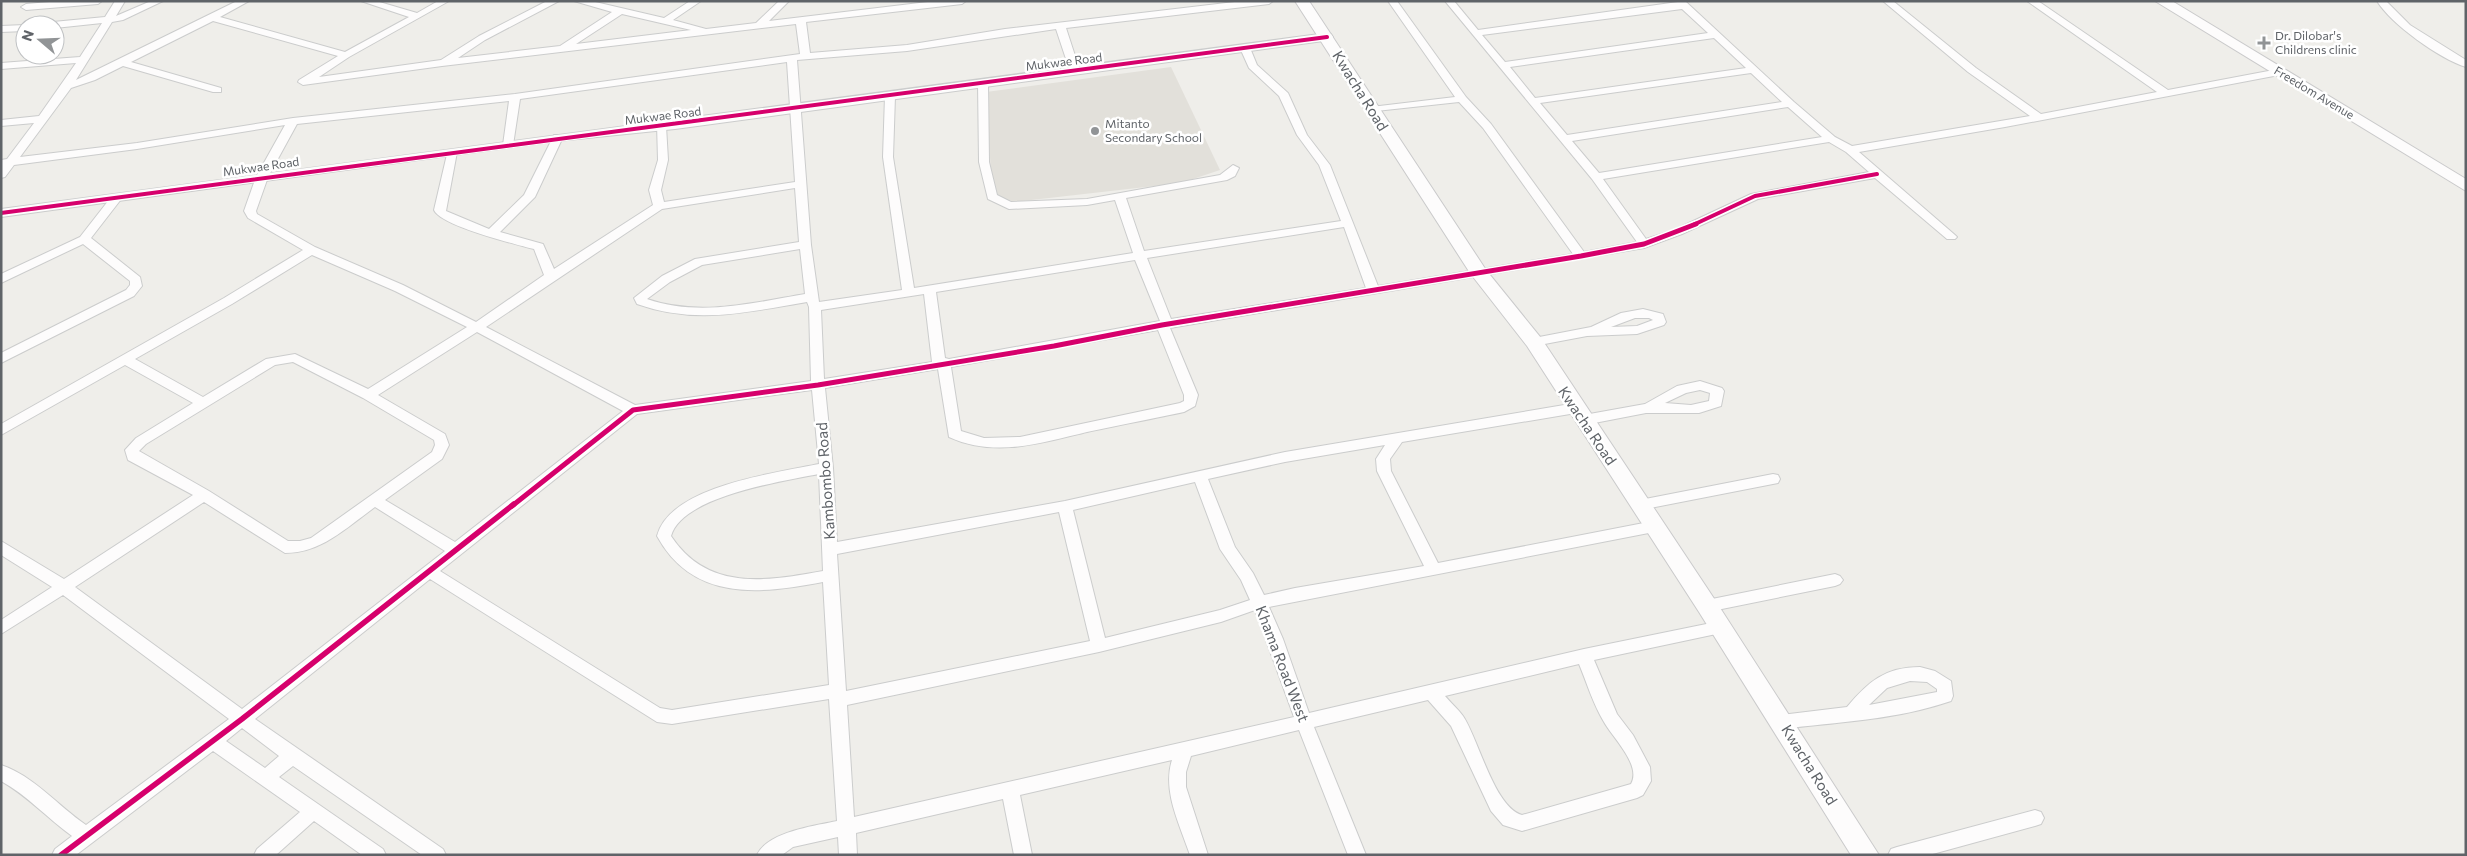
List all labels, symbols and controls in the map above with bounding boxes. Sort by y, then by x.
north arrow [15,15,65,65]
text: N [17,28,37,43]
place label: Dr. Dilobar's Childrens clinic [2275,28,2357,56]
marker: Dr. Dilobar's Childrens clinic [2257,36,2271,50]
street label: Kwacha Road [1329,47,1393,134]
street label: Mukwae Road [1025,49,1103,73]
street label: Freedom Avenue [2272,63,2357,122]
street label: Mukwae Road [624,103,702,127]
place label: Mitanto Secondary School [1105,116,1202,144]
marker: Mitanto Secondary School [1089,125,1101,137]
street label: Mukwae Road [222,154,300,178]
street label: Kwacha Road [1555,383,1621,468]
street label: Kambombo Road [812,422,838,540]
street label: Khama Road West [1252,603,1313,724]
street label: Kwacha Road [1778,721,1842,808]

